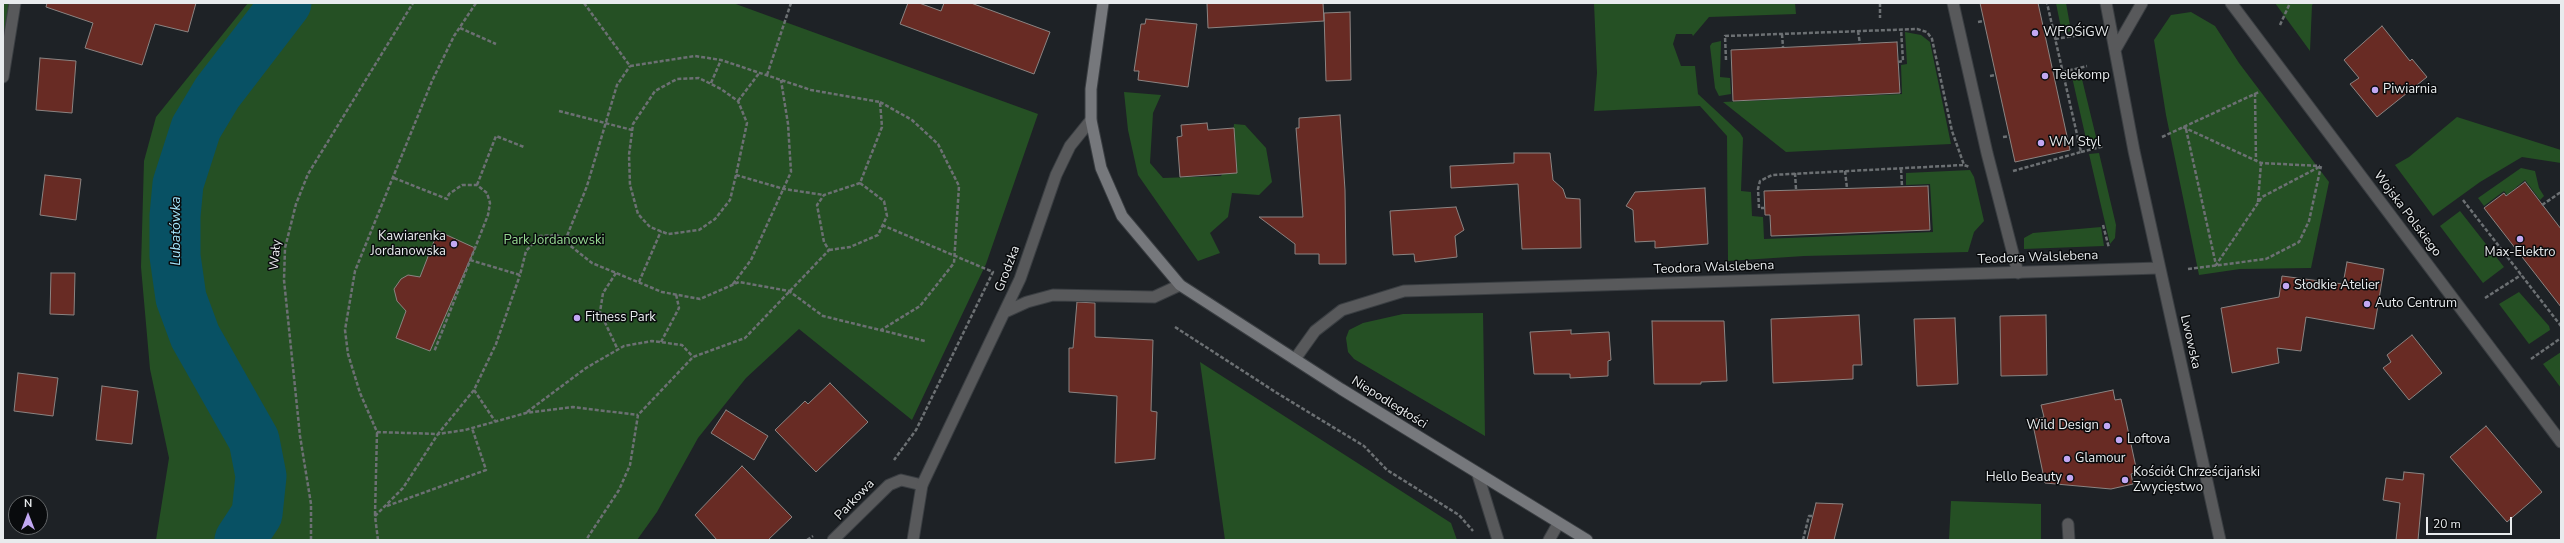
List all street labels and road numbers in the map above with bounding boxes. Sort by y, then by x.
street label: Wojska Polskiego [2370,168,2444,260]
street label: Wały [267,239,285,271]
street label: Grodzka [992,244,1024,294]
street label: Teodora Walslebena [1977,248,2099,268]
street label: Teodora Walslebena [1653,258,1775,278]
street label: Lwowska [2176,314,2204,370]
street label: Niepodległości [1348,373,1430,433]
street label: Parkowa [832,476,878,524]

